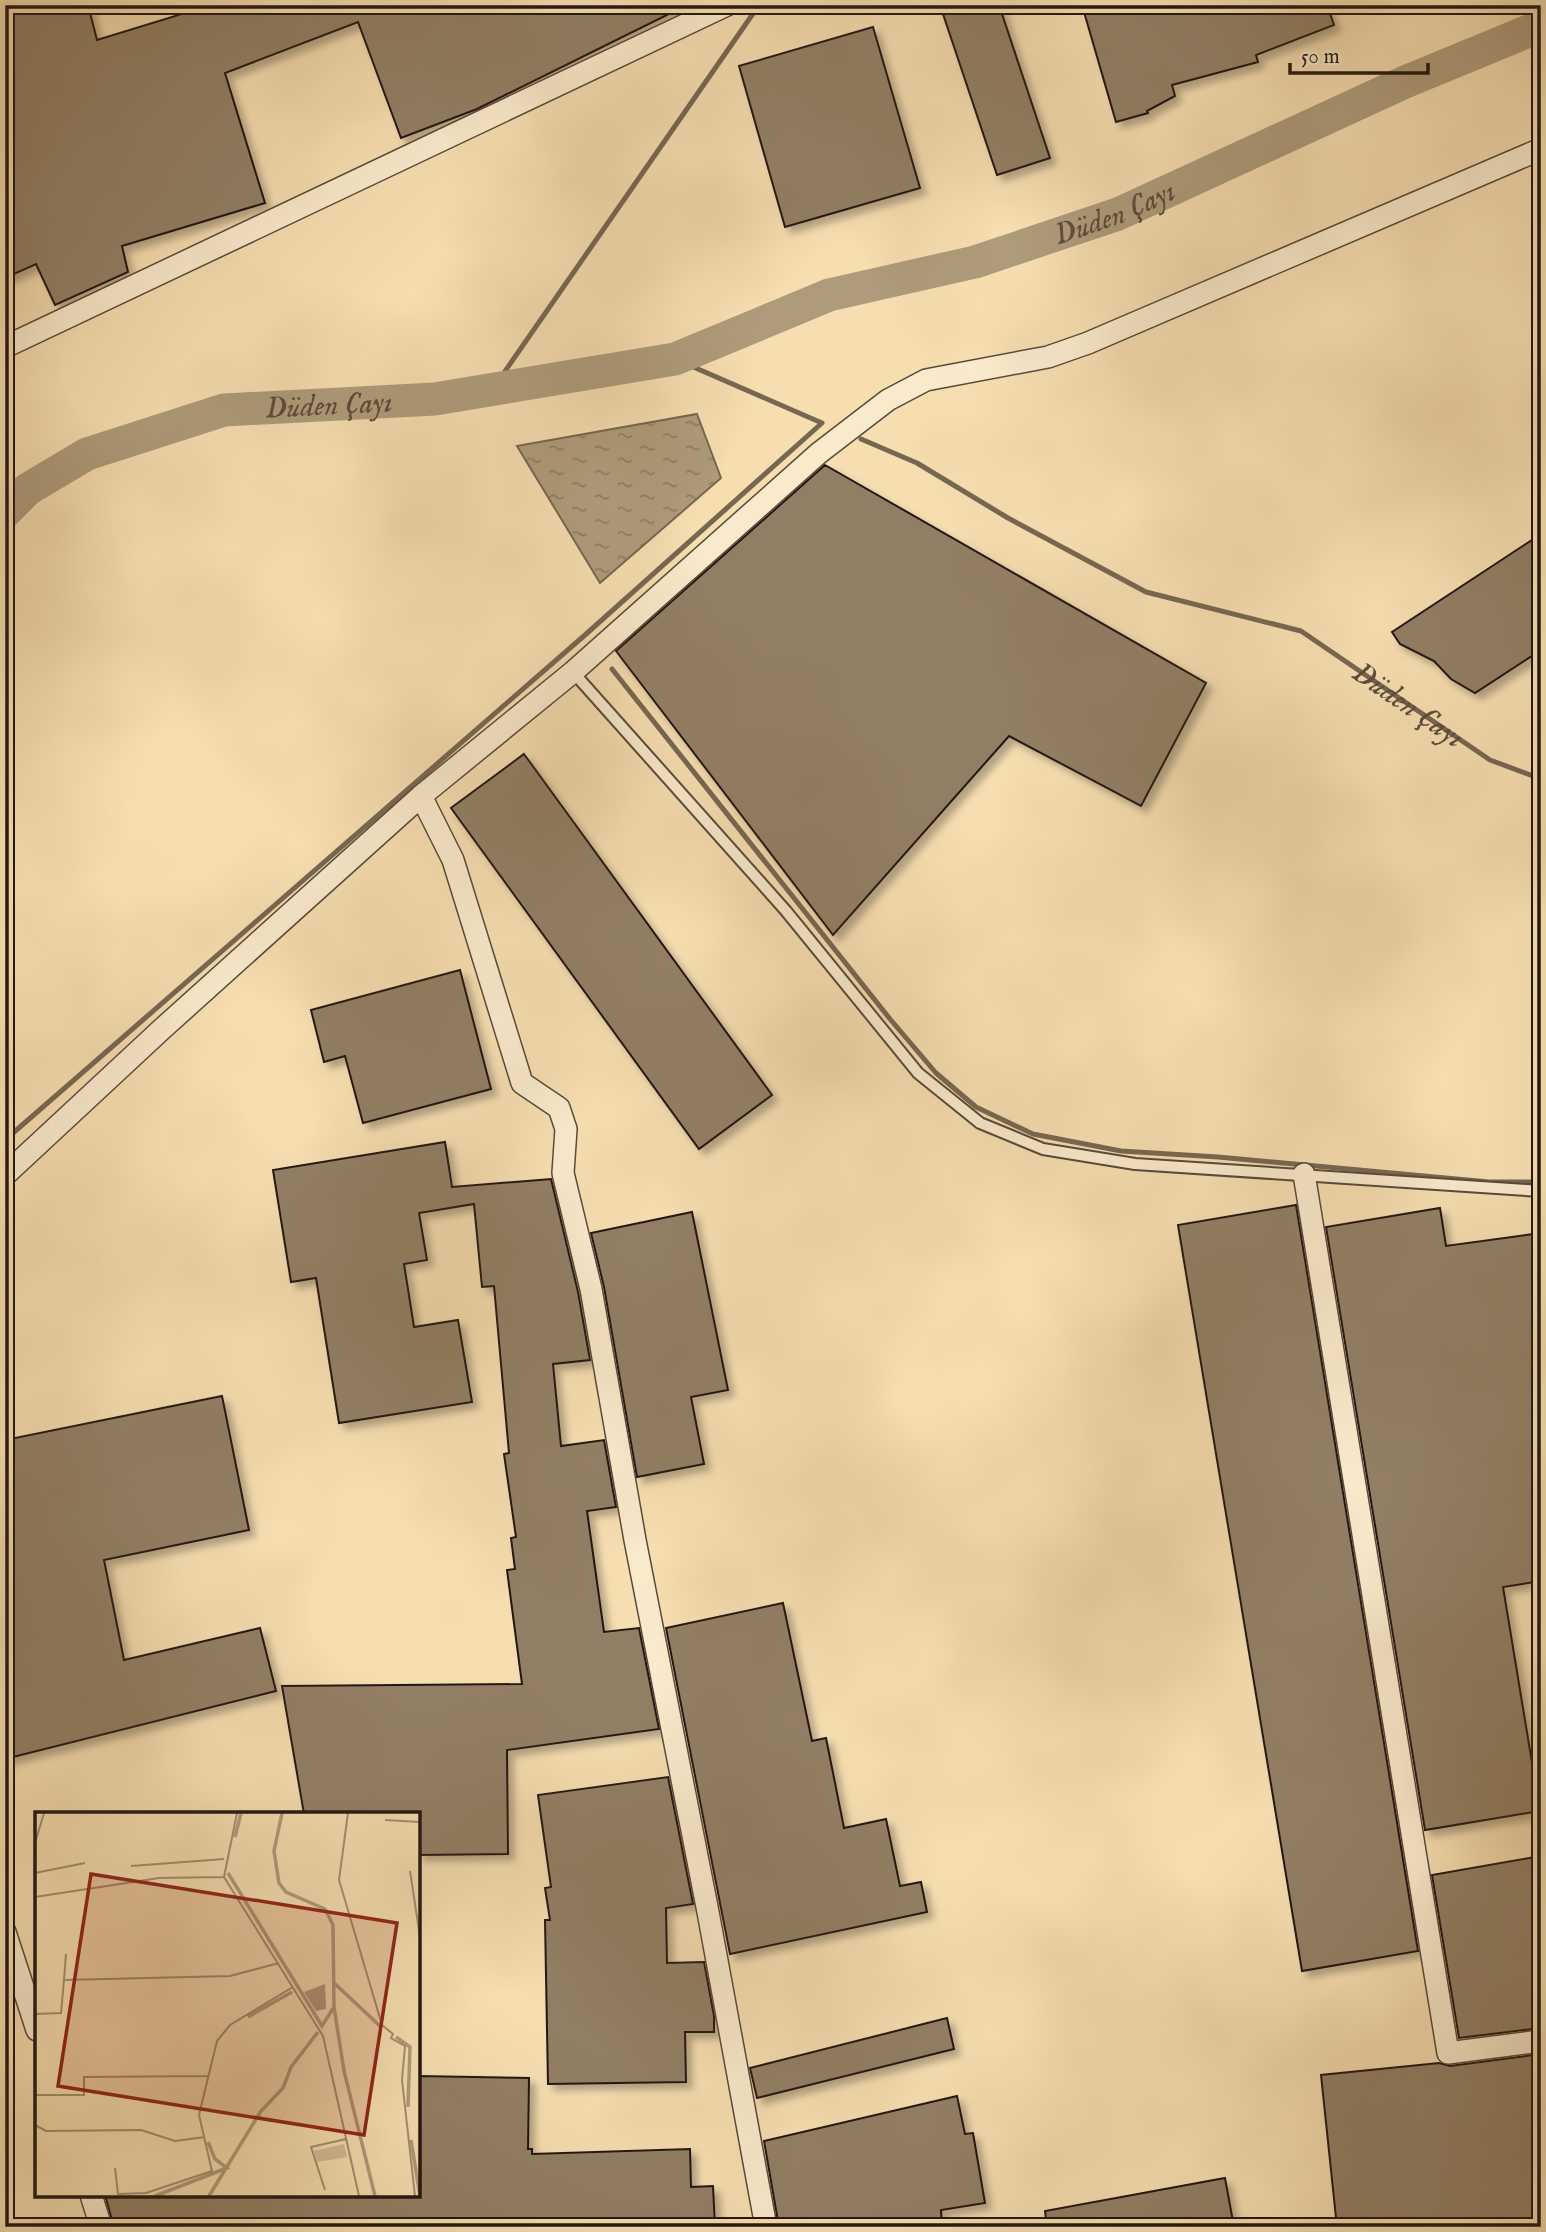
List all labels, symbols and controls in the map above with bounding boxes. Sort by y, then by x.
scale bar [1290,32,1429,76]
text: 50 m [1301,44,1340,71]
water label: Düden Çayı [1049,173,1182,255]
water label: Düden Çayı [264,384,394,429]
water label: Düden Çayı [1344,655,1471,758]
inset map [35,1812,420,2197]

